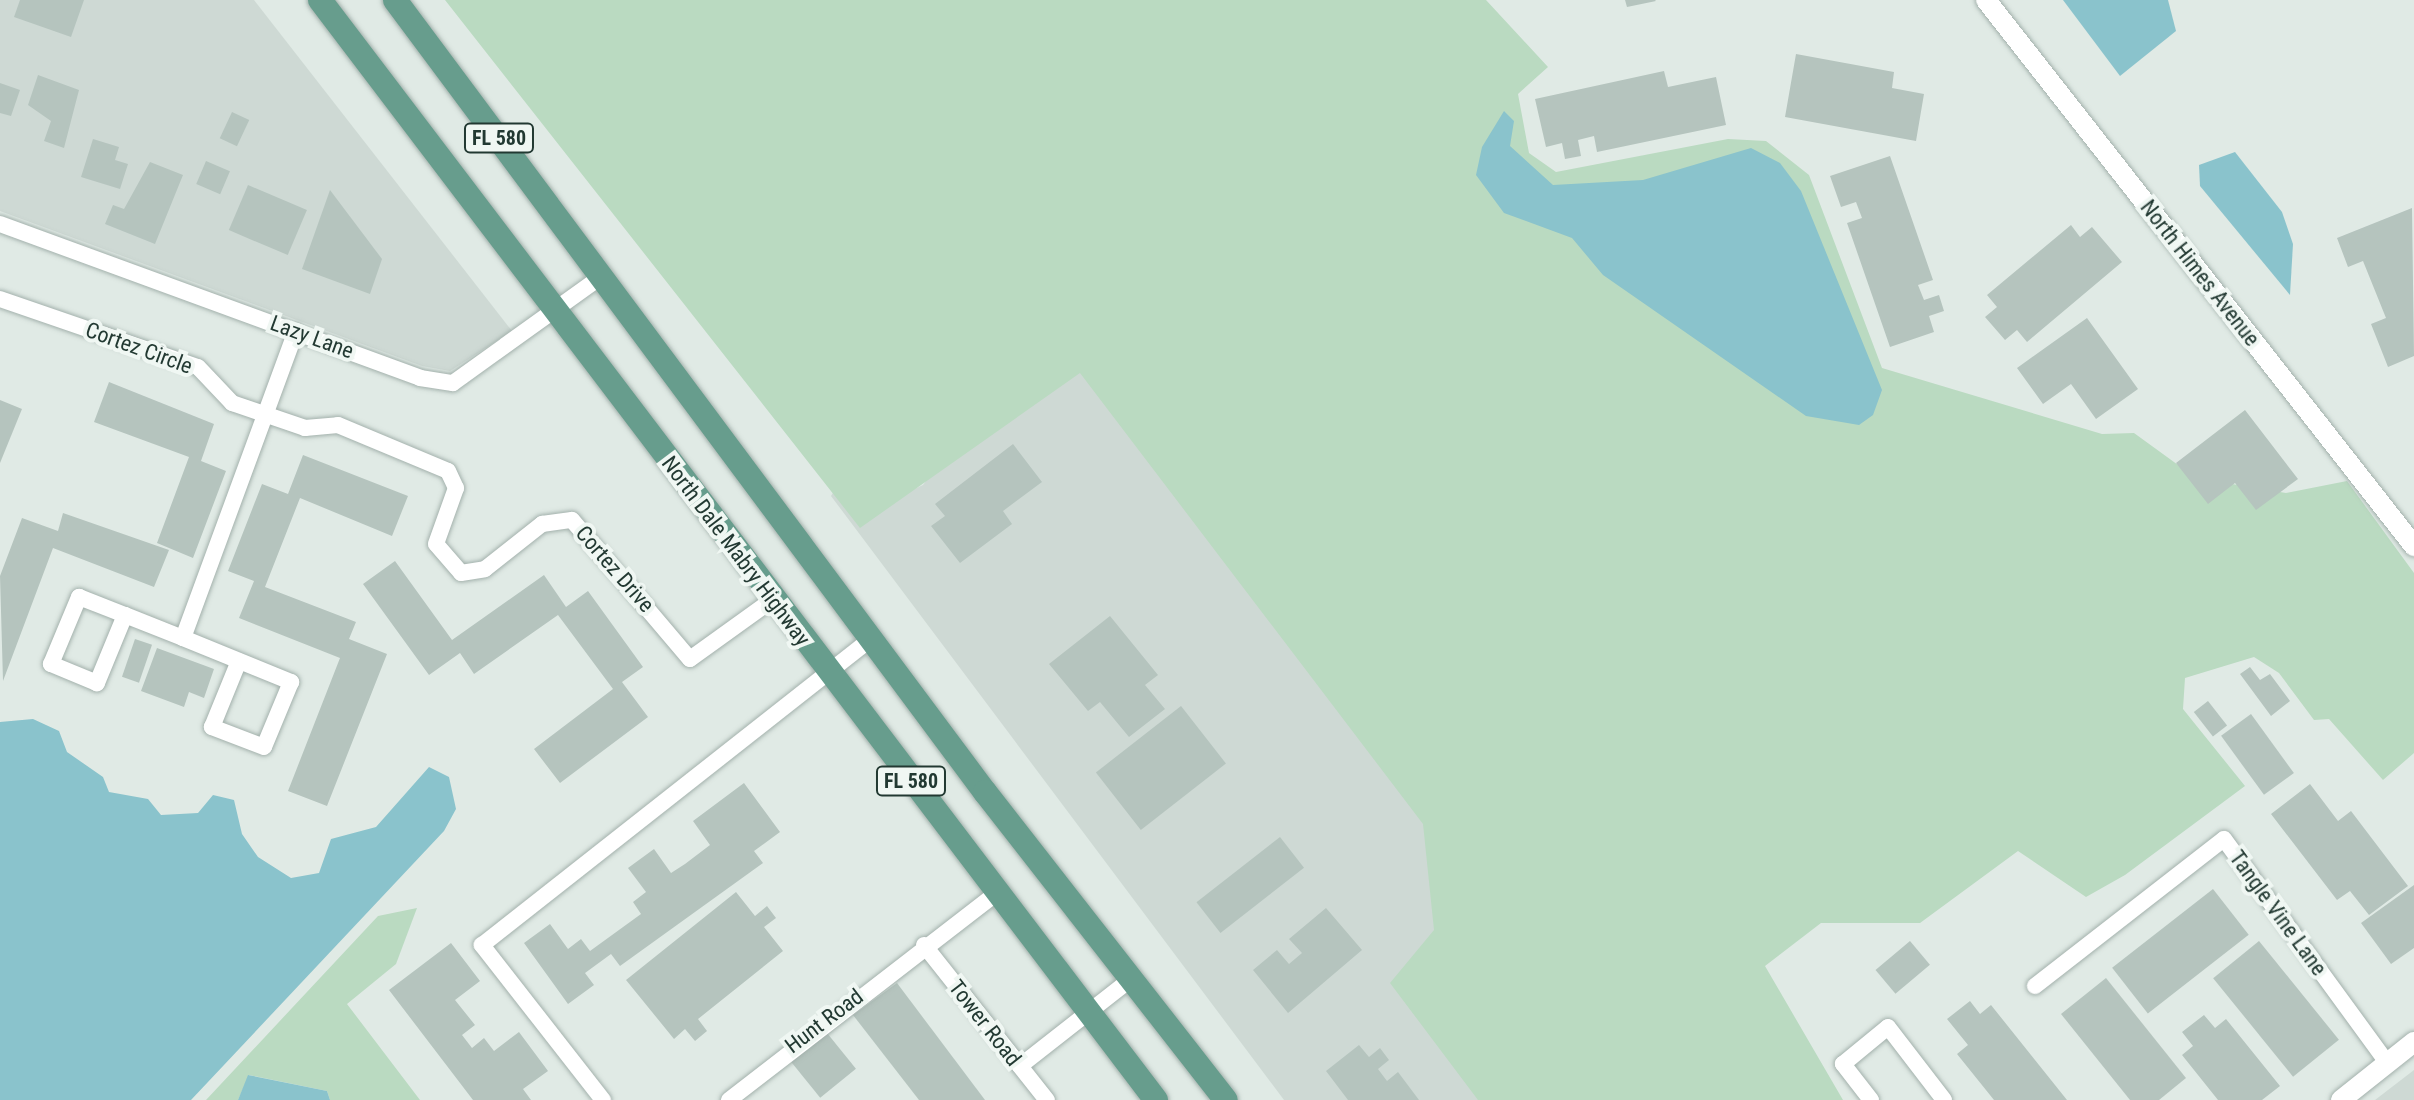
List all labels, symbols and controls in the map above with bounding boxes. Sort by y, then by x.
road number: FL 580 [463,122,535,154]
street label: North Himes Avenue [2135,195,2265,351]
street label: Lazy Lane [267,310,357,364]
street label: Cortez Circle [82,316,196,380]
street label: North Dale Mabry Highway [656,451,816,651]
street label: Cortez Drive [570,520,660,618]
road number: FL 580 [875,765,947,797]
street label: Tangle Vine Lane [2224,845,2332,981]
street label: Tower Road [943,975,1027,1071]
street label: Hunt Road [780,983,868,1059]

